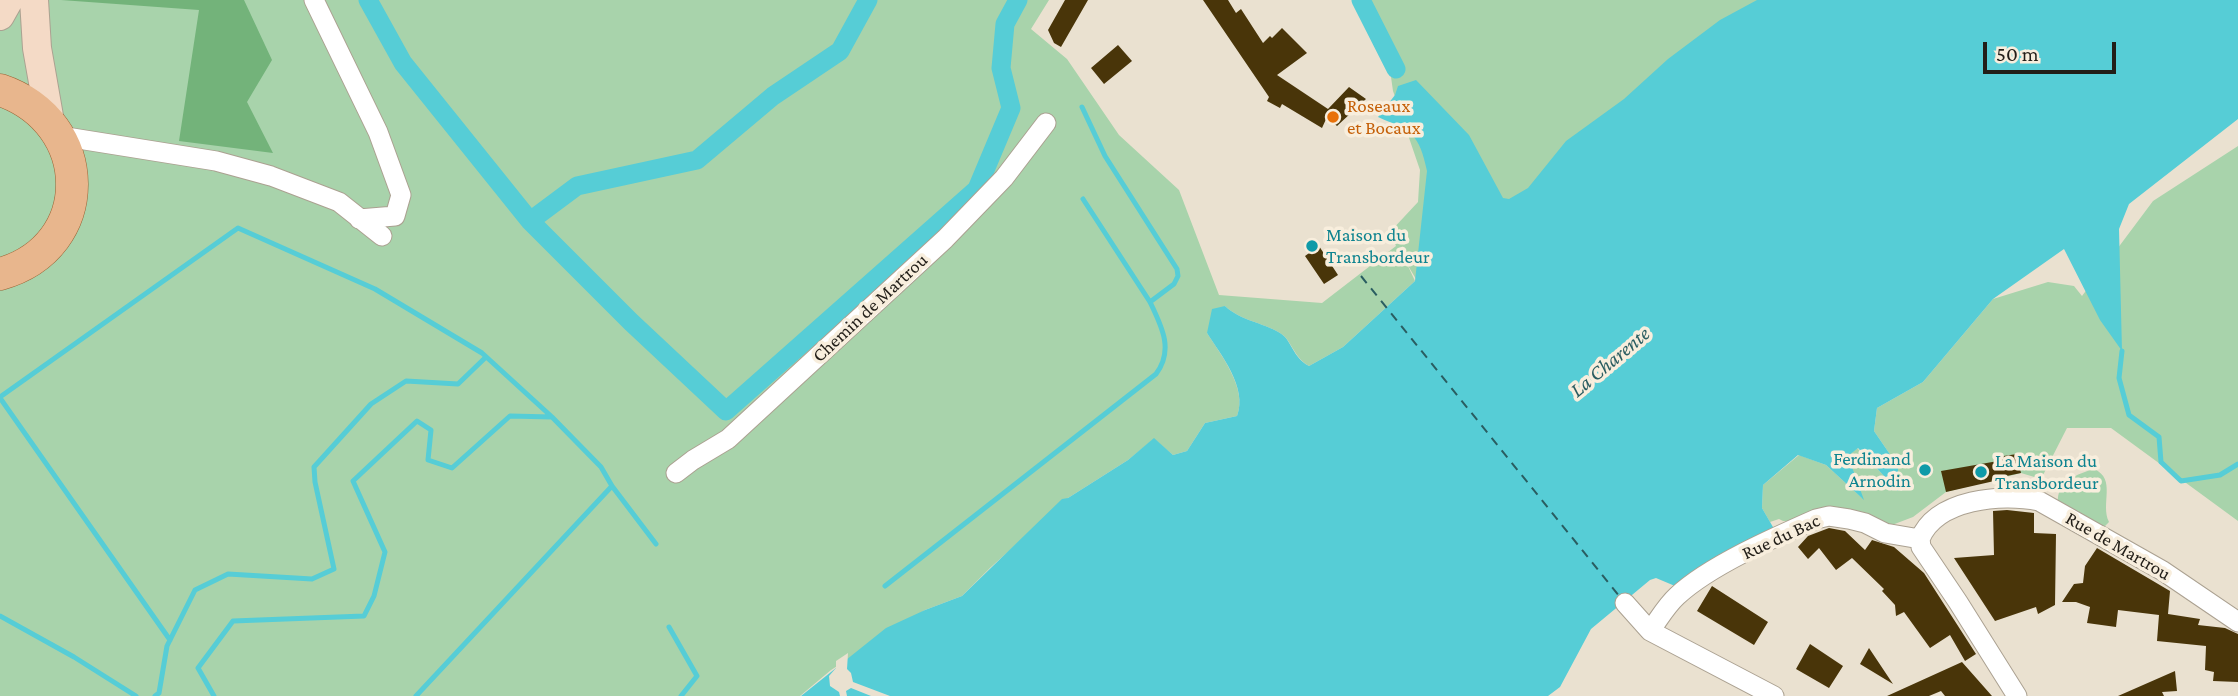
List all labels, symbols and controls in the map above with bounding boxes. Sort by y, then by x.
scale bar [1986,28,2119,72]
text: 50 m [1996,42,2039,66]
place label: Roseaux et Bocaux [1347,95,1421,139]
marker: Roseaux et Bocaux [1325,109,1341,125]
place label: Maison du Transbordeur [1326,224,1430,268]
marker: Maison du Transbordeur [1304,238,1320,254]
street label: Chemin de Martrou [808,249,932,367]
water label: La Charente [1565,321,1655,403]
place label: Ferdinand Arnodin [1833,448,1911,492]
place label: La Maison du Transbordeur [1995,450,2099,494]
marker: Ferdinand Arnodin [1917,462,1933,478]
marker: La Maison du Transbordeur [1973,464,1989,480]
street label: Rue de Martrou [2061,507,2175,585]
street label: Rue du Bac [1739,509,1823,565]

